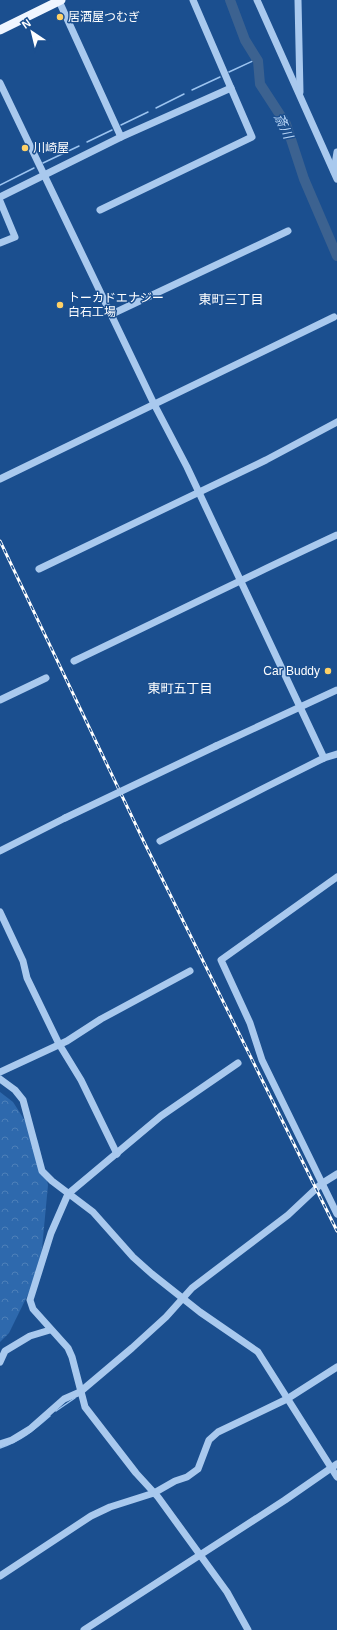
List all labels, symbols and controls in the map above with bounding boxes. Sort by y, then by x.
place label: 居酒屋つむぎ [68,10,140,24]
north arrow [12,12,52,52]
marker: 居酒屋つむぎ [55,12,65,22]
text: N [20,17,33,31]
water label: 斎川 [271,111,297,143]
place label: 川崎屋 [33,141,69,155]
marker: 川崎屋 [20,143,30,153]
place label: トーカドエナジー 白石工場 [68,291,164,319]
district label: 東町三丁目 [198,292,264,307]
marker: トーカドエナジー 白石工場 [55,300,65,310]
place label: Car Buddy [263,664,320,678]
marker: Car Buddy [323,666,333,676]
district label: 東町五丁目 [147,681,213,696]

